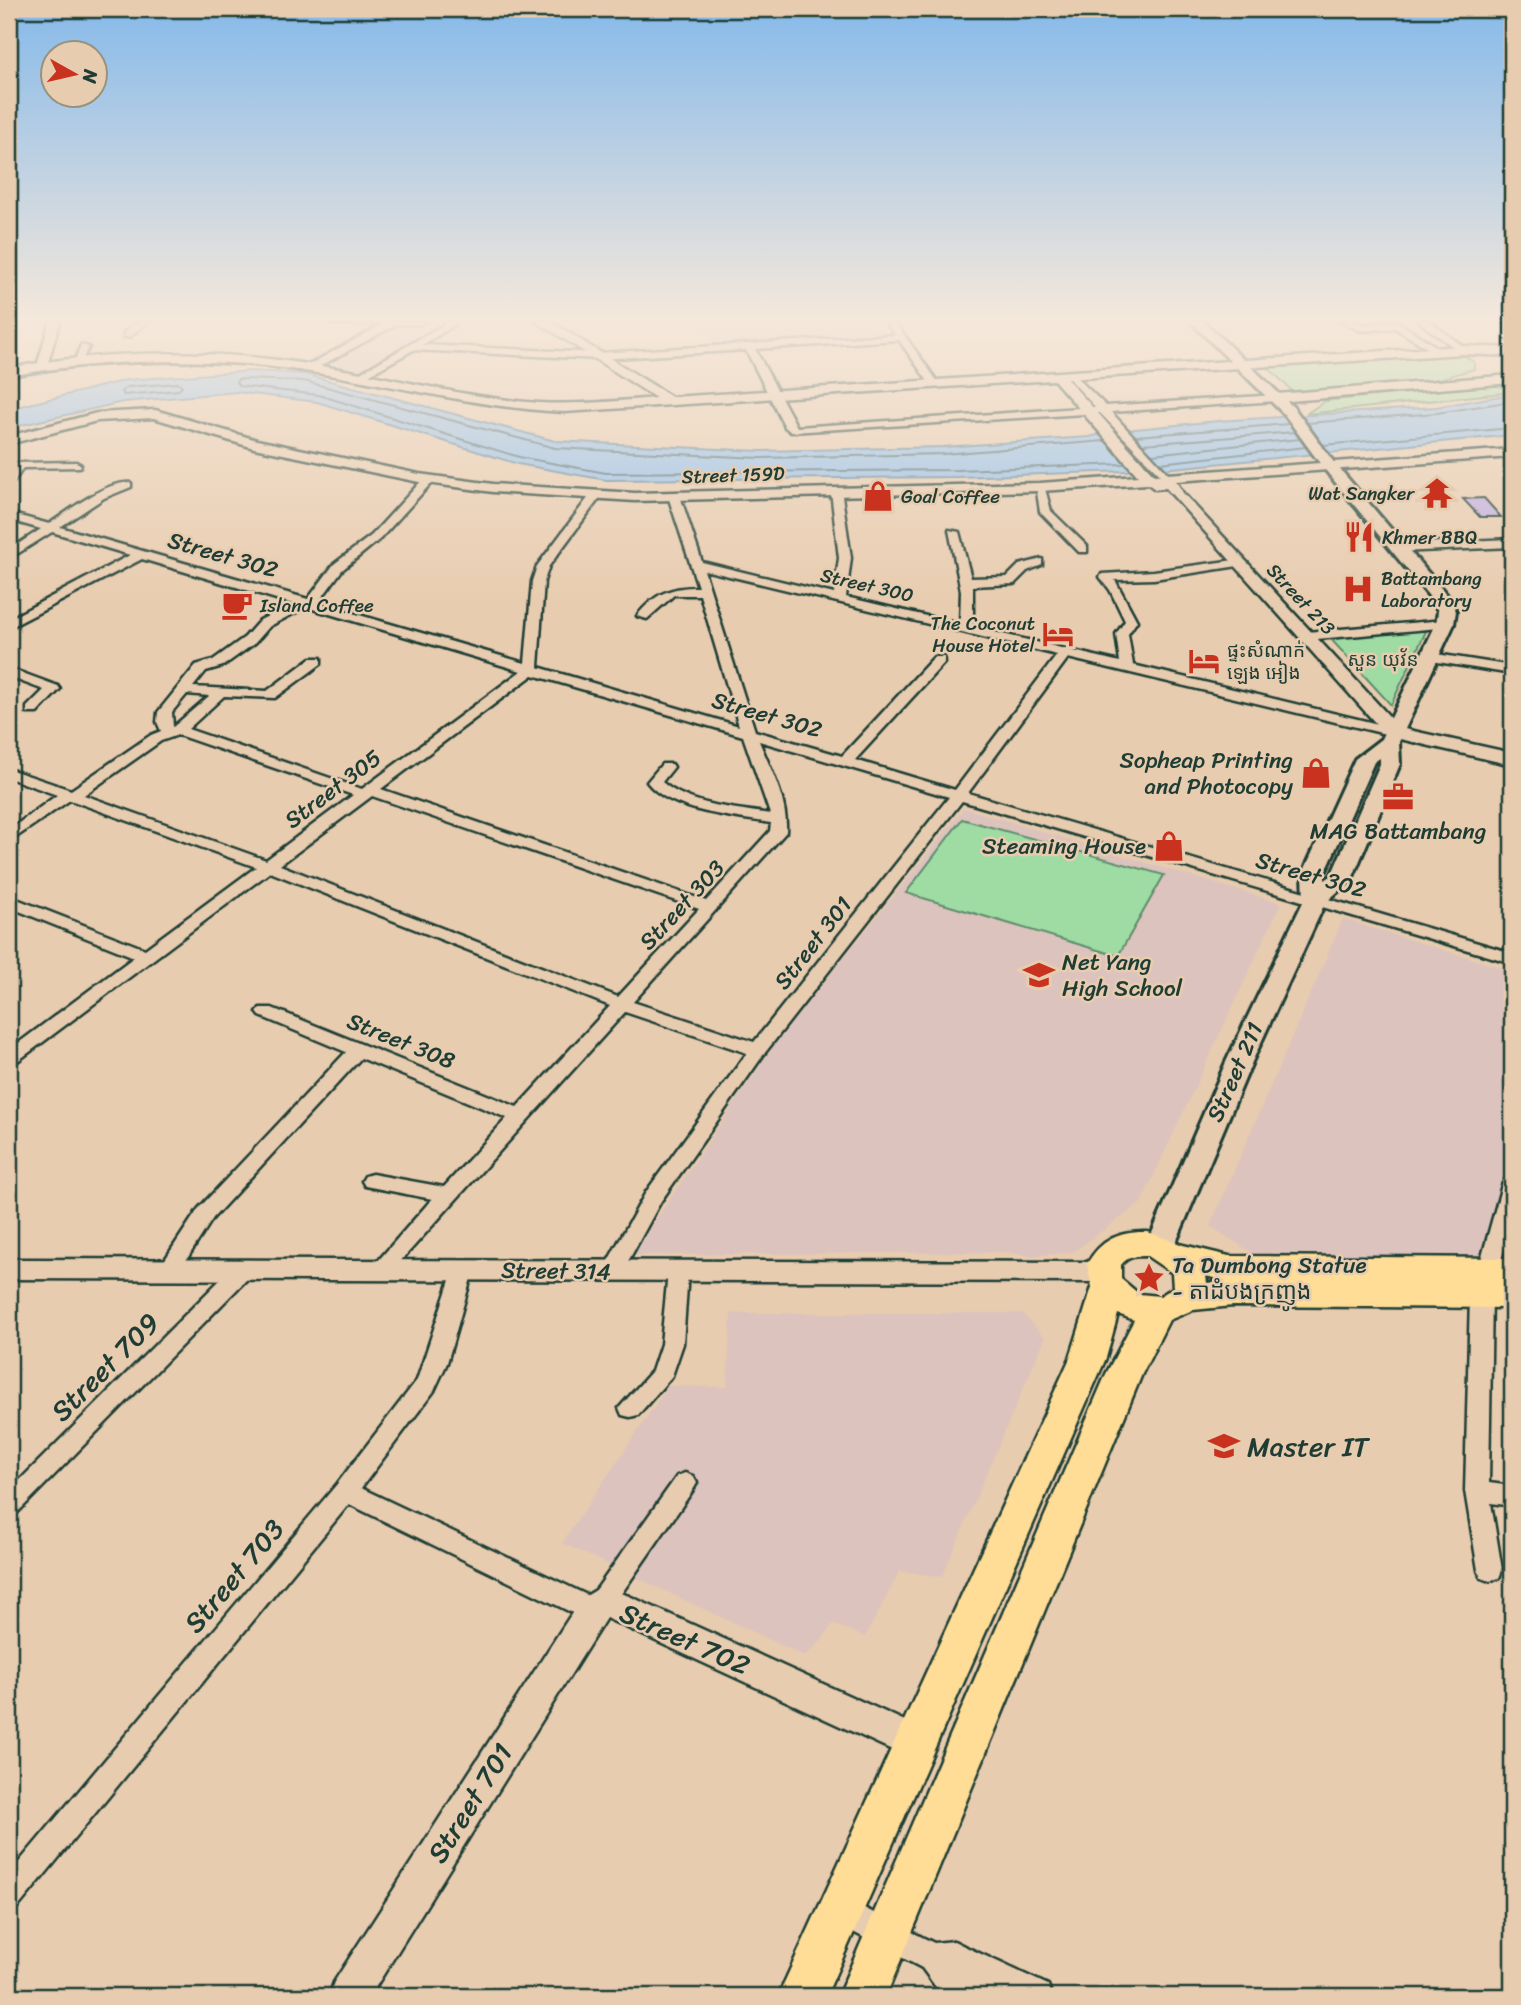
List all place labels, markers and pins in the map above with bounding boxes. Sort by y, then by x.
temple icon: Wat Sangker [1420,476,1454,510]
place label: Wat Sangker [1308,477,1415,510]
shop icon: Goal Coffee [861,479,895,513]
place label: Goal Coffee [901,480,1000,513]
restaurant icon: Khmer BBQ [1342,520,1376,554]
place label: Khmer BBQ [1382,521,1477,554]
place label: Battambang Laboratory [1381,562,1482,617]
hospital icon: Battambang Laboratory [1341,572,1375,606]
cafe icon: Island Coffee [220,588,254,622]
place label: Island Coffee [259,589,374,622]
place label: The Coconut House Hotel [931,607,1036,662]
hotel icon: The Coconut House Hotel [1041,617,1075,651]
place label: ផ្ទះសំណាក់ ឡេង អៀង [1227,634,1305,689]
hotel icon: ផ្ទះសំណាក់ ឡេង អៀង [1187,644,1221,678]
place label: Sopheap Printing and Photocopy [1119,740,1293,807]
shop icon: Sopheap Printing and Photocopy [1299,756,1333,790]
office icon: MAG Battambang [1381,780,1415,814]
place label: MAG Battambang [1310,811,1487,852]
place label: Steaming House [982,826,1146,867]
shop icon: Steaming House [1152,829,1186,863]
place label: Net Yang High School [1062,942,1183,1009]
school or university icon: Net Yang High School [1022,958,1056,992]
place label: Ta Dumbong Statue - តាដំបងក្រញូង [1172,1245,1366,1312]
place icon: Ta Dumbong Statue - តាដំបងក្រញូង [1132,1261,1166,1295]
place label: Master IT [1247,1422,1370,1471]
school or university icon: Master IT [1207,1429,1241,1463]

